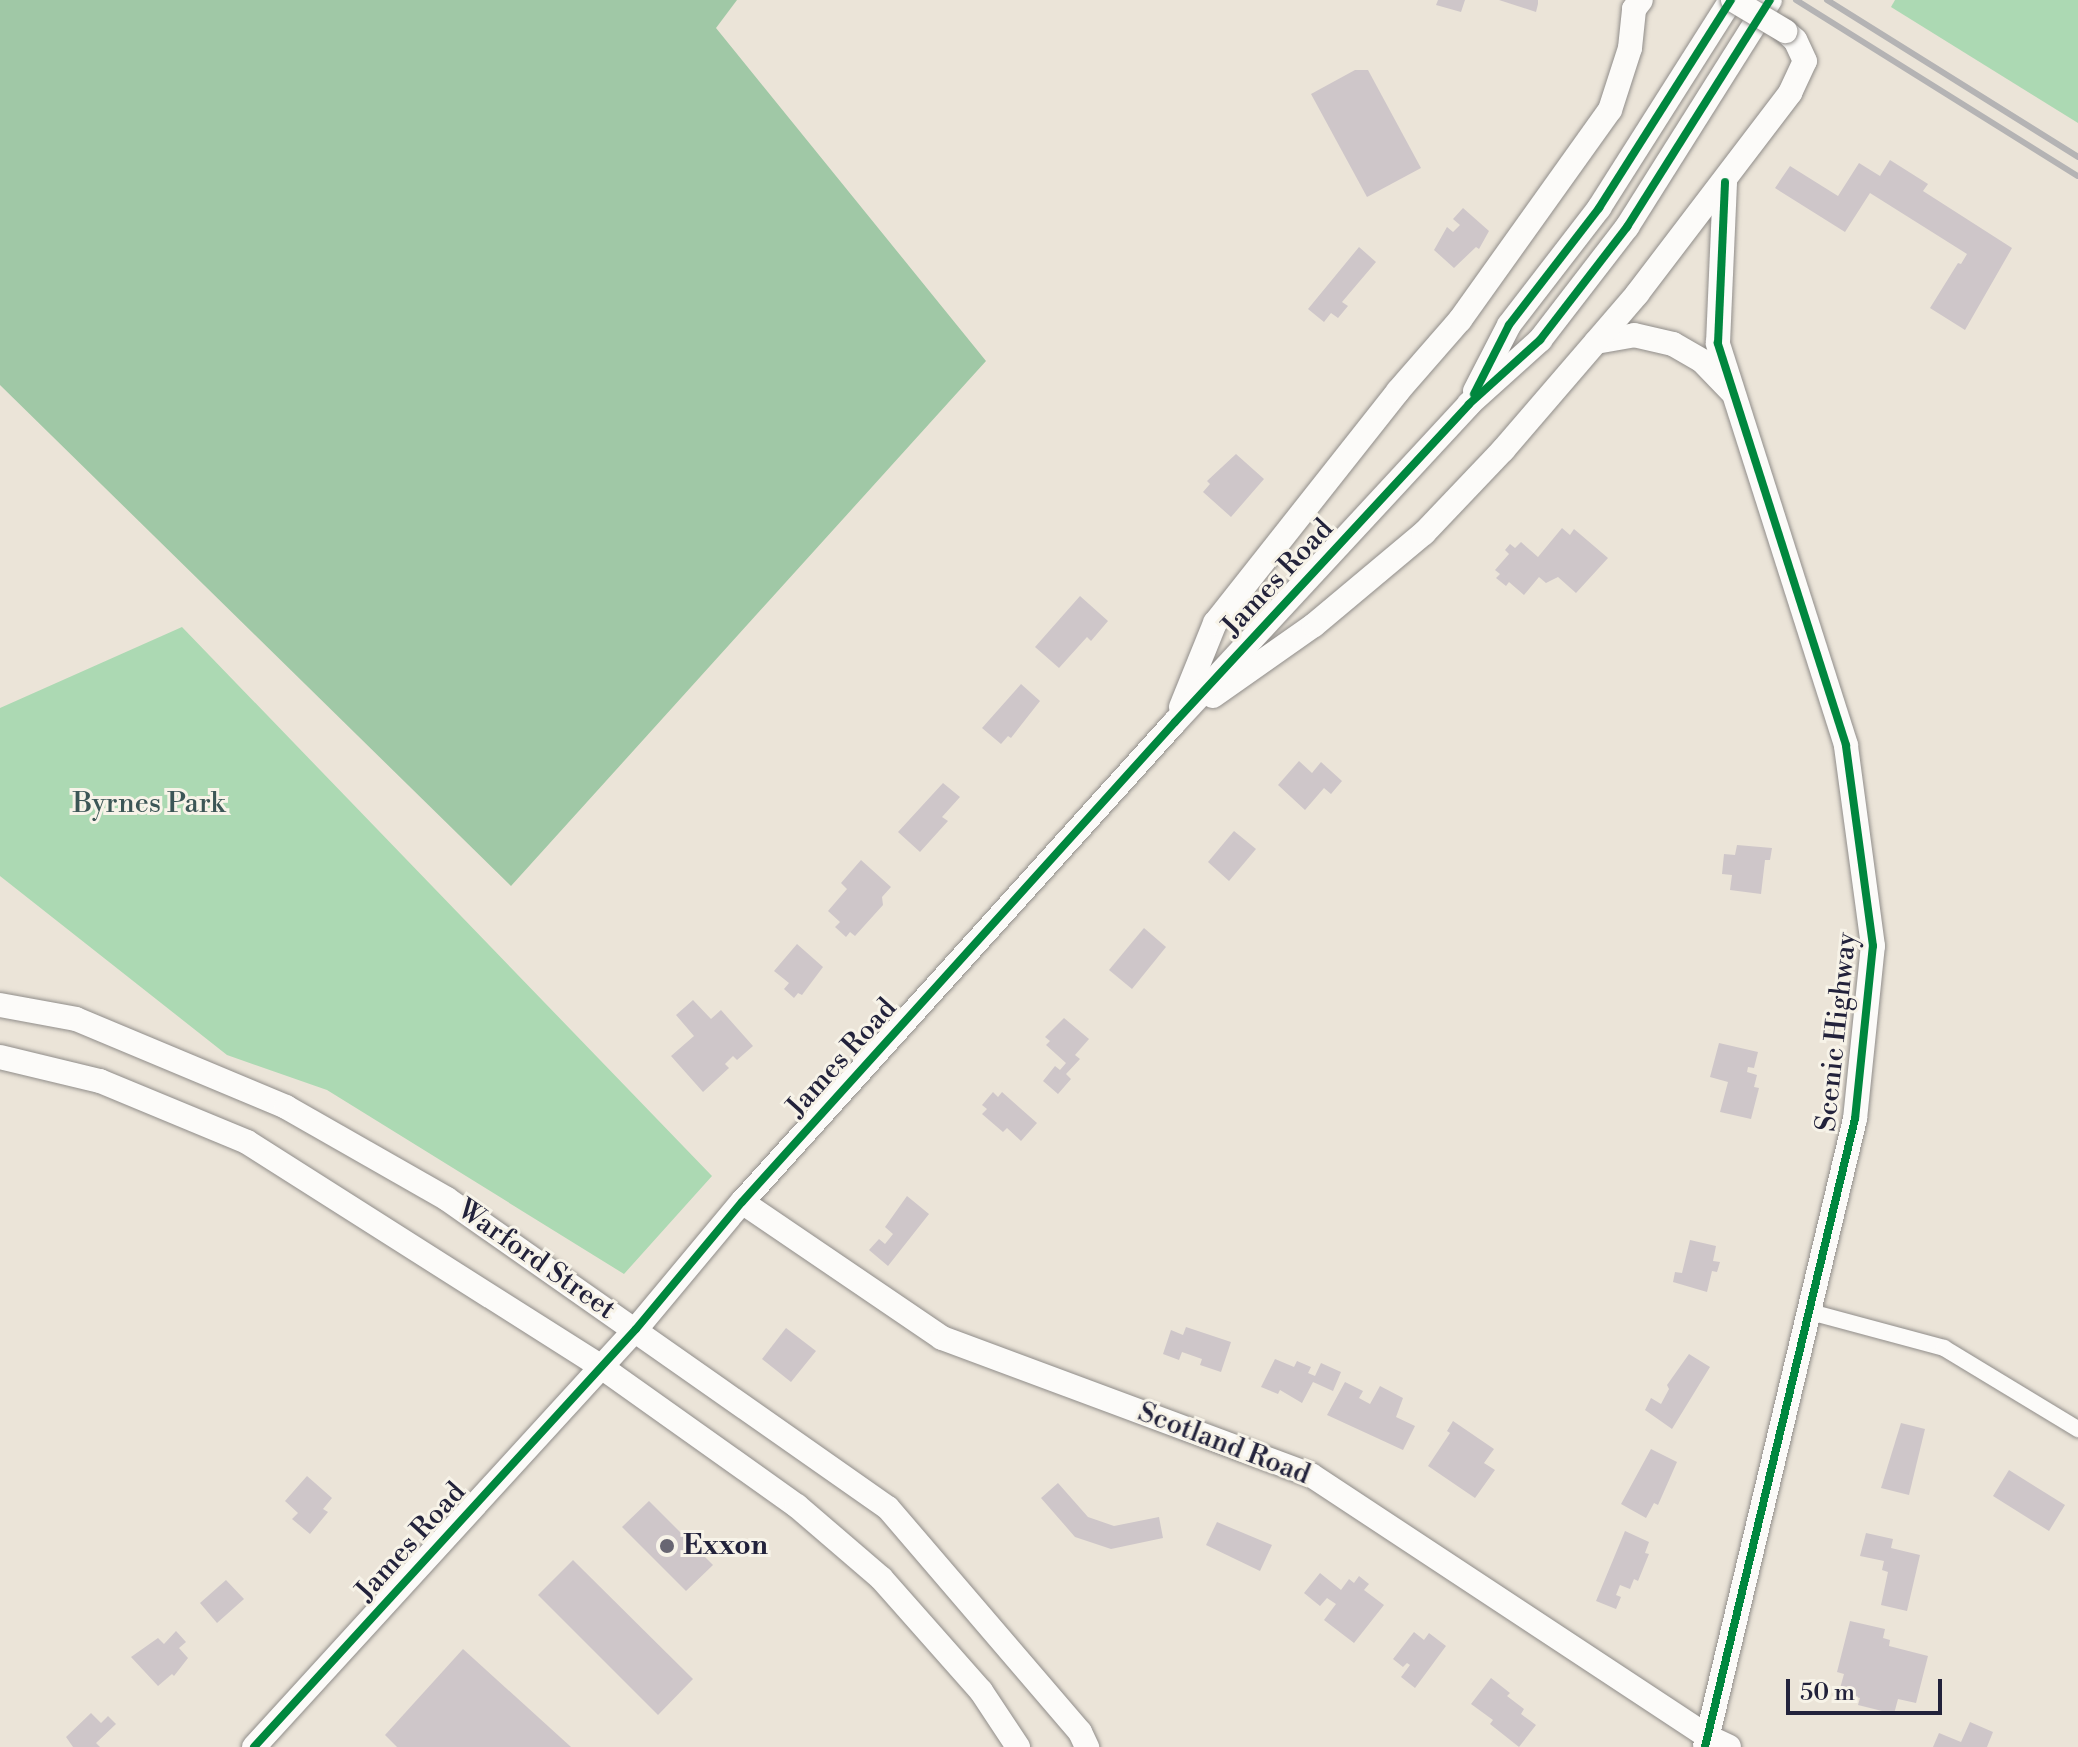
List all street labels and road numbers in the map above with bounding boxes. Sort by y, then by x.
street label: James Road [1215,513,1341,643]
street label: Scenic Highway [1810,931,1864,1133]
street label: James Road [780,992,904,1124]
street label: Warford Street [450,1193,622,1327]
street label: Scotland Road [1133,1396,1315,1492]
street label: James Road [349,1476,473,1608]

